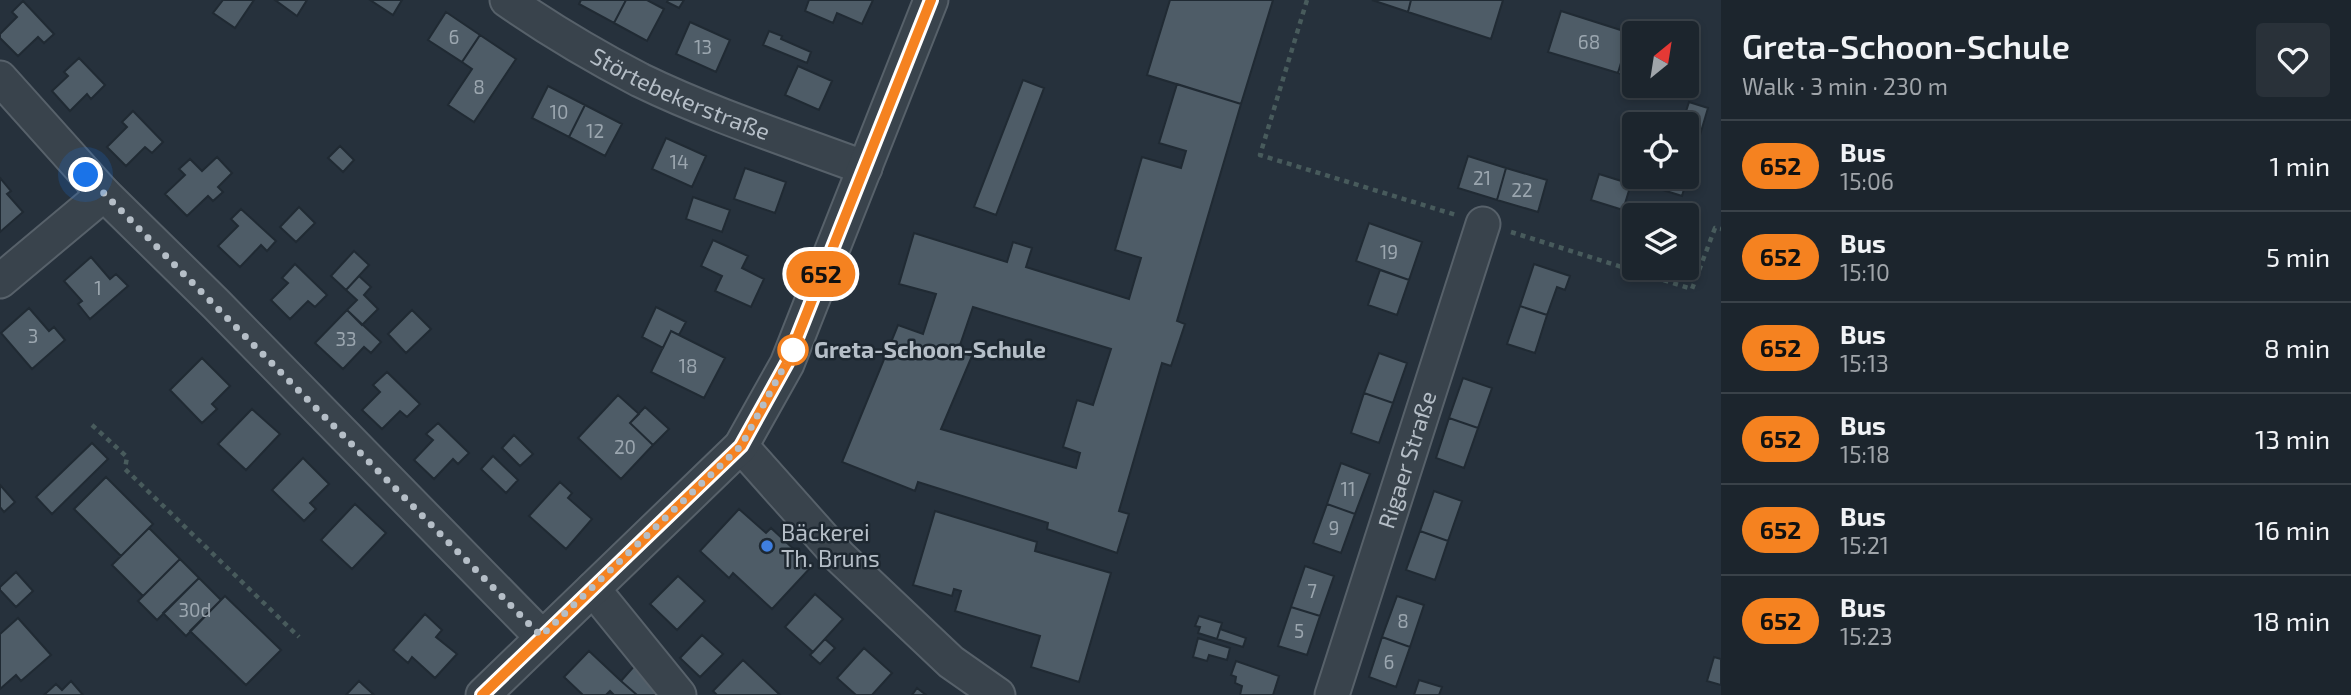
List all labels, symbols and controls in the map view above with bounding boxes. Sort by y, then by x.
north arrow [1622,21,1699,98]
map controls [1622,21,1699,280]
button: heart [2256,23,2330,97]
house number: 6 [449,25,459,48]
text: Greta-Schoon-Schule [1742,26,2070,66]
house number: 68 [1578,30,1600,53]
house number: 13 [694,35,712,58]
street label: Störtebekerstraße [586,41,774,145]
text: Walk · 3 min · 230 m [1742,72,1948,100]
house number: 8 [473,75,485,98]
house number: 10 [549,100,569,123]
button: locate [1622,112,1699,189]
house number: 12 [586,119,604,142]
text: Bus [1840,136,1886,167]
house number: 14 [669,150,689,173]
text: 1 min [2270,150,2330,181]
text: 652 [1760,151,1801,180]
your location [68,157,103,192]
house number: 21 [1473,166,1491,189]
text: 15:06 [1840,167,1894,195]
house number: 22 [1511,178,1533,201]
button: layers [1622,203,1699,280]
text: Bus [1840,227,1886,258]
house number: 19 [1380,240,1398,263]
text: 5 min [2266,241,2330,272]
text: 652 [1760,242,1801,271]
line badge: 652 [781,251,861,297]
text: 15:10 [1840,258,1890,286]
text: 652 [800,259,842,288]
house number: 1 [94,276,102,299]
text: Bus [1840,318,1886,349]
house number: 3 [28,324,38,347]
house number: 33 [335,327,357,350]
text: 8 min [2264,332,2330,363]
text: 652 [1760,333,1801,362]
marker: Greta-Schoon-Schule [778,335,808,365]
place label: Greta-Schoon-Schule [814,335,1046,363]
text: 15:13 [1840,349,1889,377]
house number: 18 [678,354,698,377]
street label: Rigaer Straße [1371,387,1442,532]
text: Bus [1840,409,1886,440]
text: 13 min [2255,423,2330,454]
text: 652 [1760,424,1801,453]
house number: 20 [614,435,636,458]
text: 15:18 [1840,440,1890,468]
house number: 11 [1340,477,1356,500]
text: Bus [1840,500,1886,531]
text: 16 min [2255,514,2330,545]
text: 652 [1760,515,1801,544]
house number: 9 [1329,516,1339,539]
place label: Bäckerei Th. Bruns [781,518,880,572]
text: 15:21 [1840,531,1889,559]
marker: Bäckerei Th. Bruns [759,538,775,554]
house number: 7 [1307,579,1317,602]
text: Bus [1840,591,1886,622]
house number: 30d [179,598,211,621]
text: 18 min [2254,605,2330,636]
text: 652 [1760,606,1801,635]
house number: 8 [1397,609,1409,632]
house number: 5 [1294,619,1304,642]
text: 15:23 [1840,622,1893,650]
house number: 6 [1384,650,1394,673]

